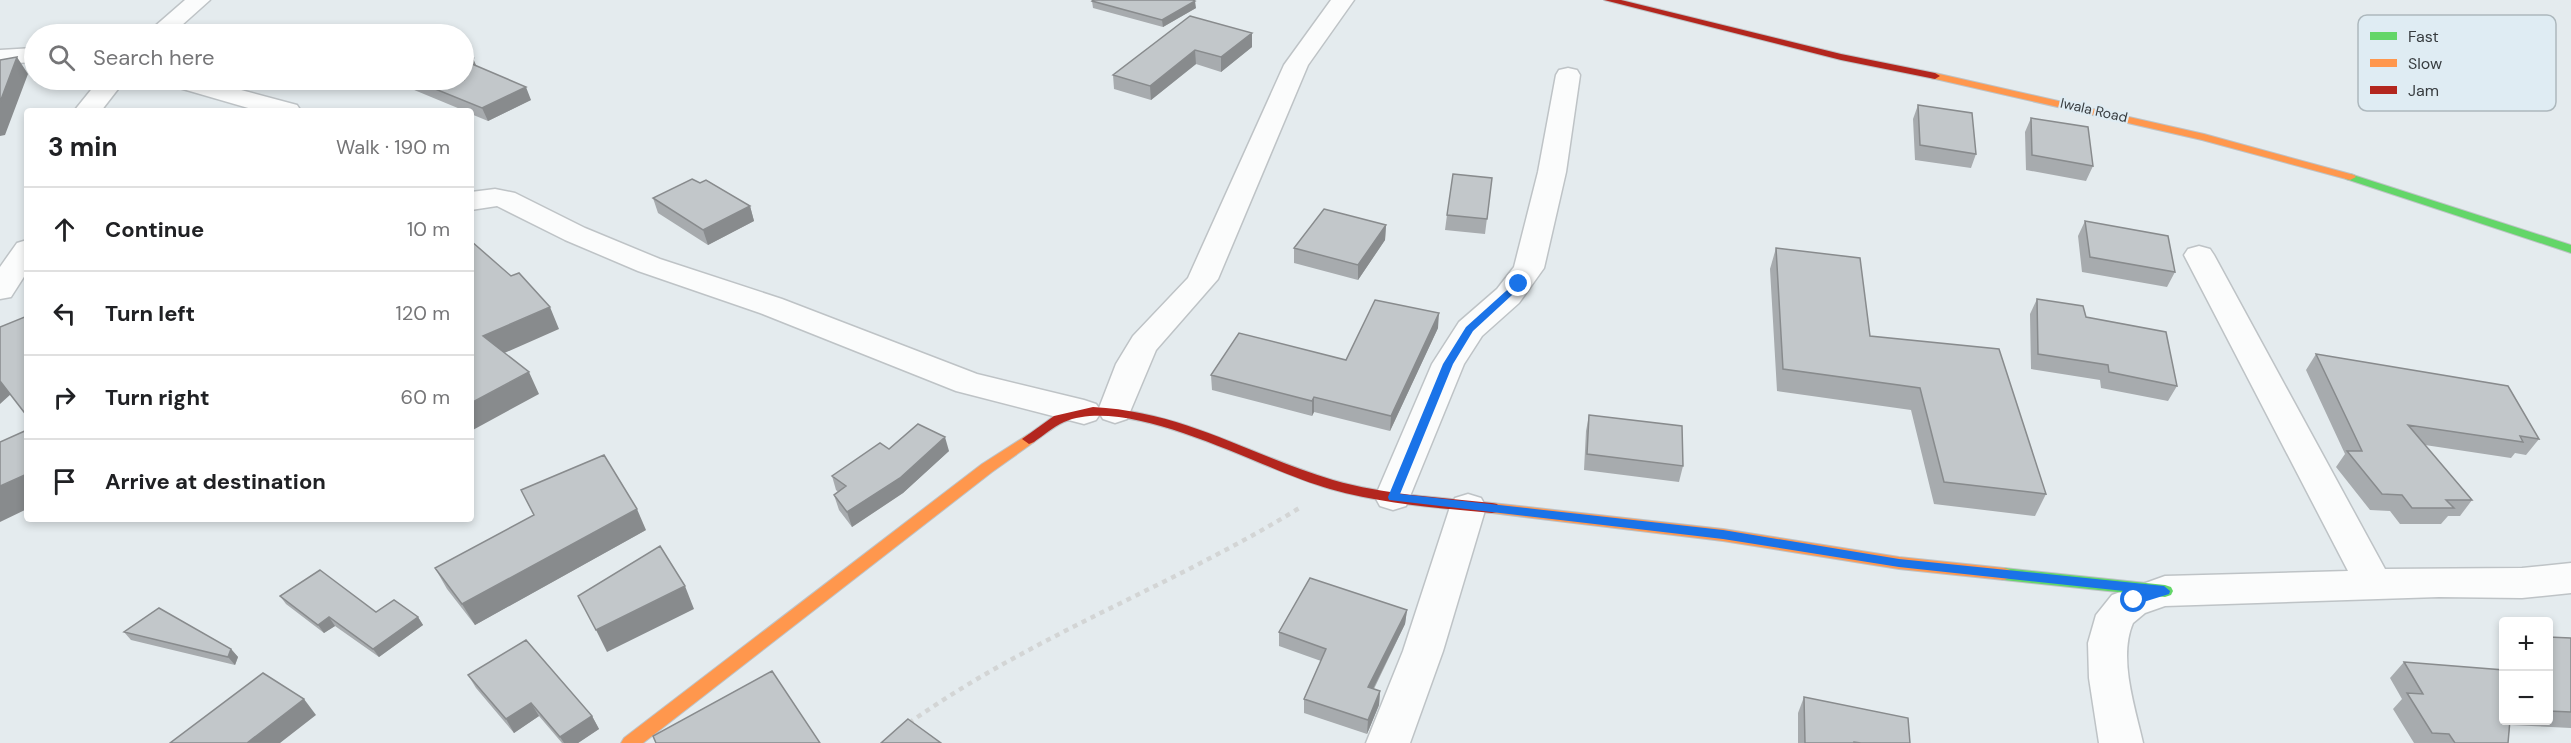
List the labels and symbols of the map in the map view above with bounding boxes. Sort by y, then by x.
legend [2358,15,2556,111]
text: Fast [2408,26,2439,47]
text: Slow [2408,53,2442,74]
text: Jam [2408,80,2439,101]
street label: Iwala Road [2059,94,2129,126]
route end [1505,270,1531,296]
route start [2120,586,2146,612]

